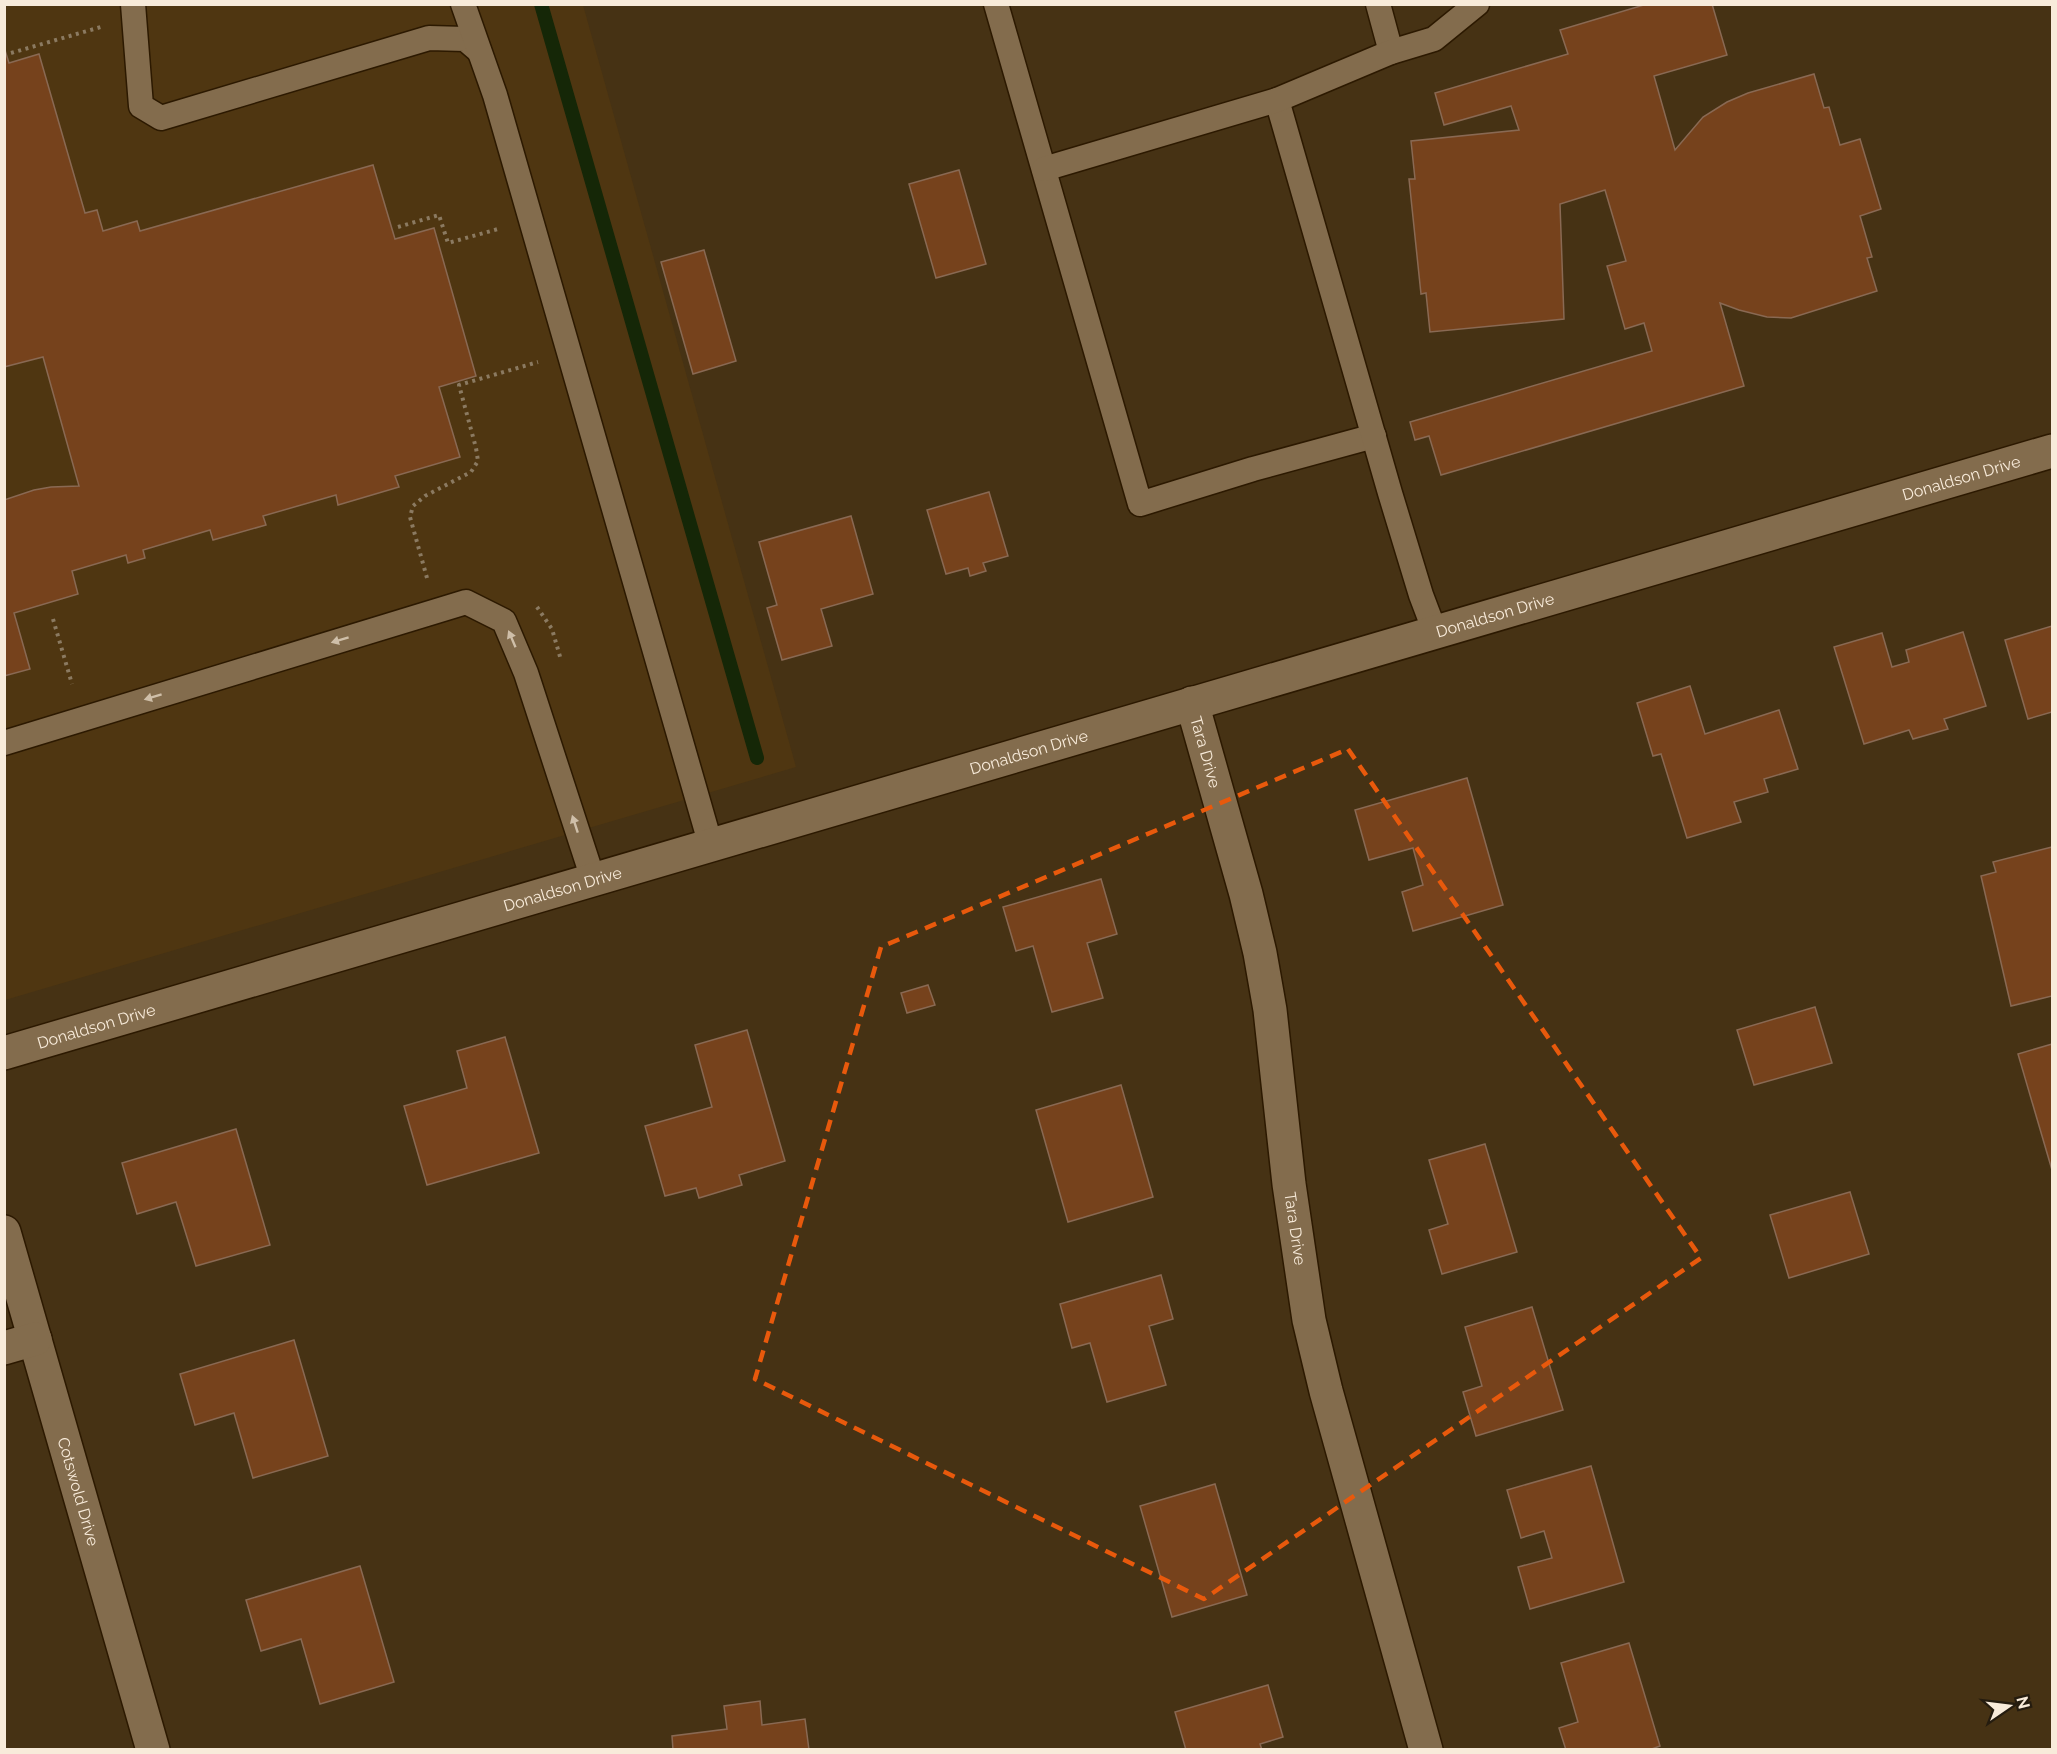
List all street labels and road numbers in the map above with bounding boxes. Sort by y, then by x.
street label: Donaldson Drive [1900,451,2023,504]
street label: Donaldson Drive [1434,588,1556,641]
street label: Tara Drive [1187,714,1225,790]
street label: Donaldson Drive [967,725,1090,778]
street label: Donaldson Drive [501,863,624,915]
street label: Donaldson Drive [35,1000,157,1052]
street label: Tara Drive [1281,1191,1310,1266]
street label: Cotswold Drive [54,1435,103,1548]

